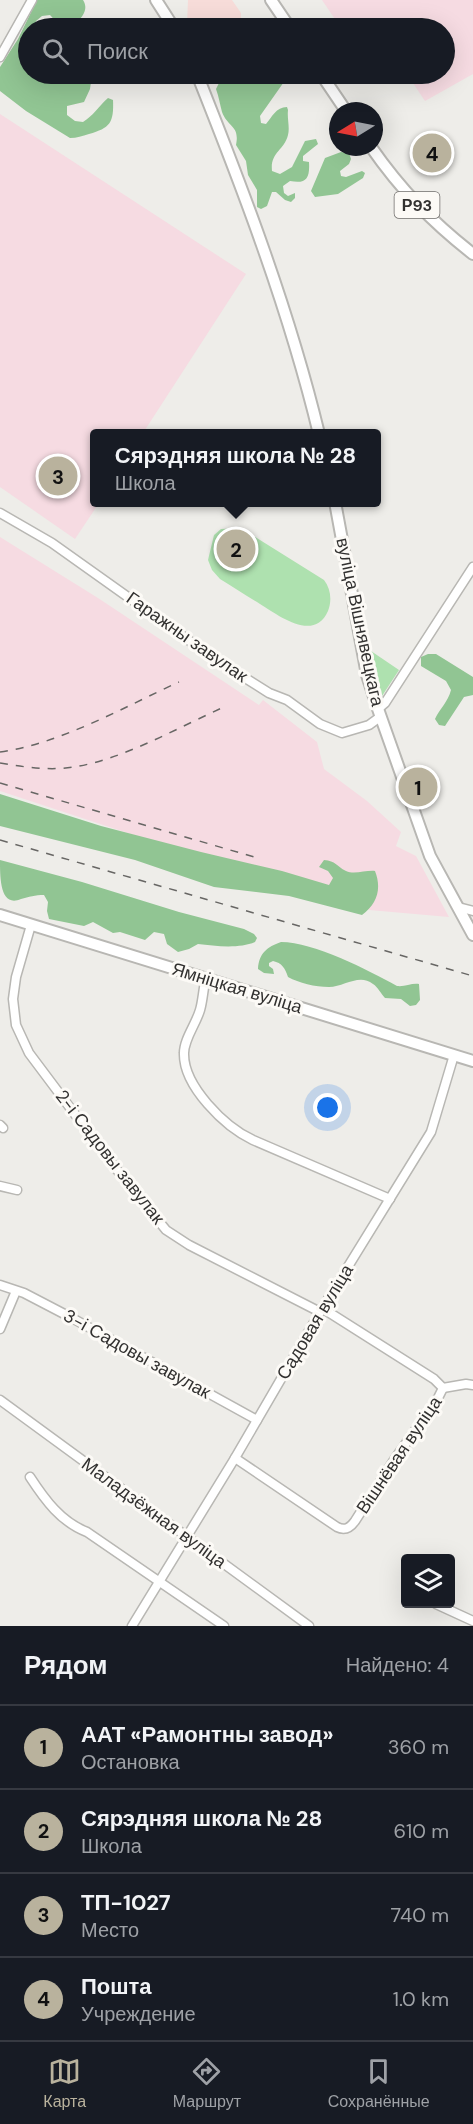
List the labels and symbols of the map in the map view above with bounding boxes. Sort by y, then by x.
north arrow [329,102,383,156]
pin: 4 [412,130,452,176]
road number: Р93 [394,192,440,218]
pin: 3 [38,454,78,498]
pin: 2 [216,526,256,572]
street label: вуліца Вішнявецкага [330,536,390,709]
street label: Гаражны завулак [122,586,253,688]
pin: 1 [398,764,438,810]
street label: Ямніцкая вуліца [169,957,306,1020]
street label: 2-і Садовы завулак [50,1085,170,1229]
your location [313,1093,342,1122]
street label: Садовая вуліца [271,1259,359,1384]
street label: 3-і Садовы завулак [59,1304,215,1404]
street label: Вішнёвая вуліца [351,1391,448,1518]
street label: Маладзёжная вуліца [77,1452,232,1574]

